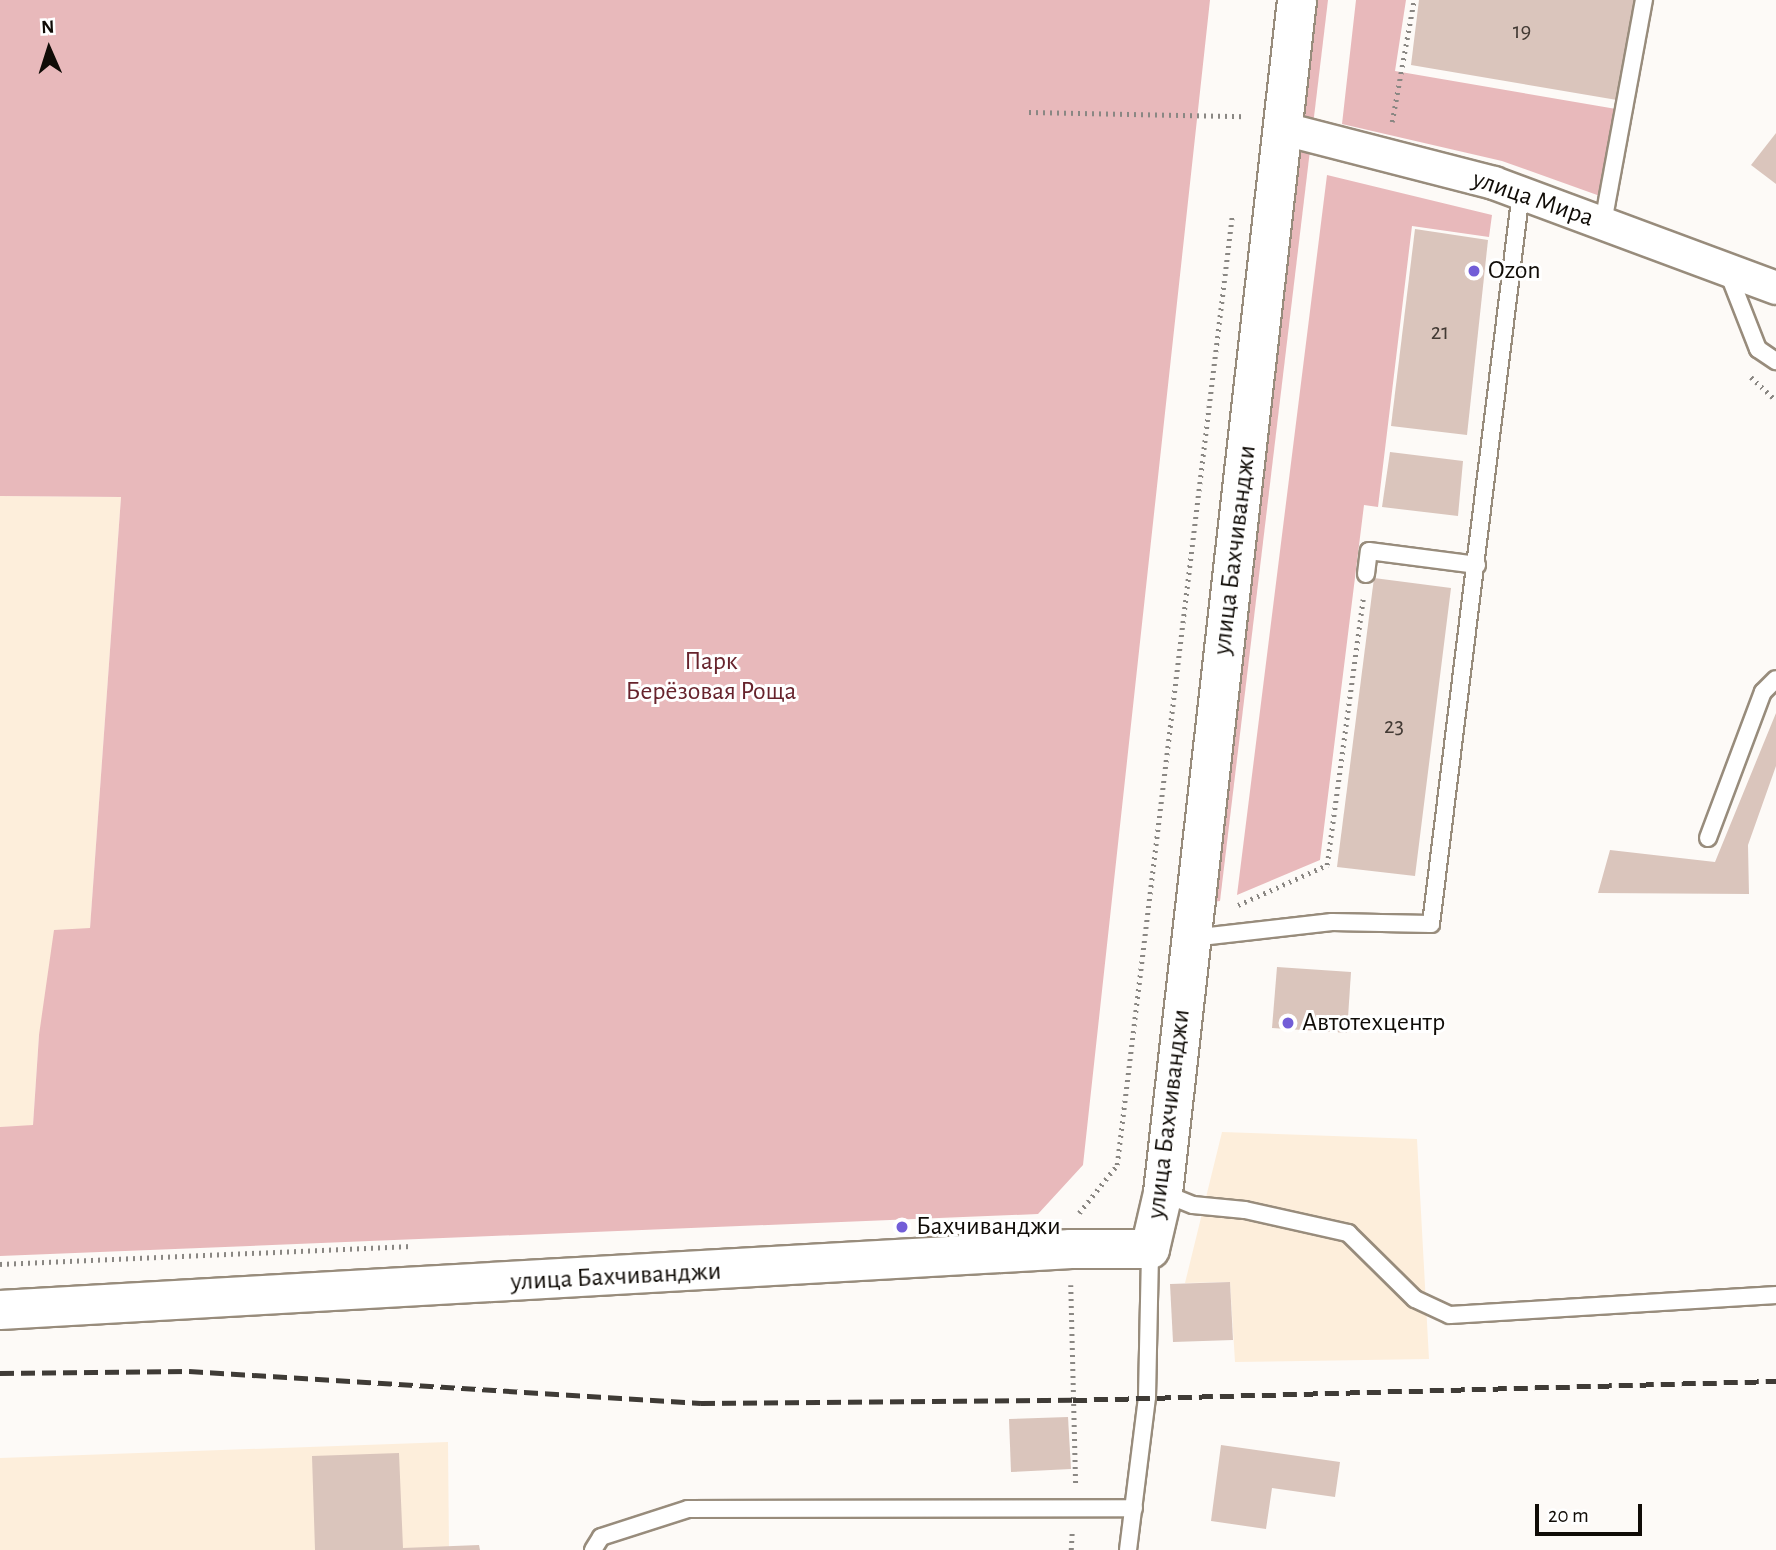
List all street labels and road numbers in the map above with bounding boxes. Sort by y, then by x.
street label: улица Мира [1468,164,1598,234]
street label: улица Бахчиванджи [1207,443,1263,657]
street label: улица Бахчиванджи [1141,1007,1197,1221]
street label: улица Бахчиванджи [510,1256,722,1298]

